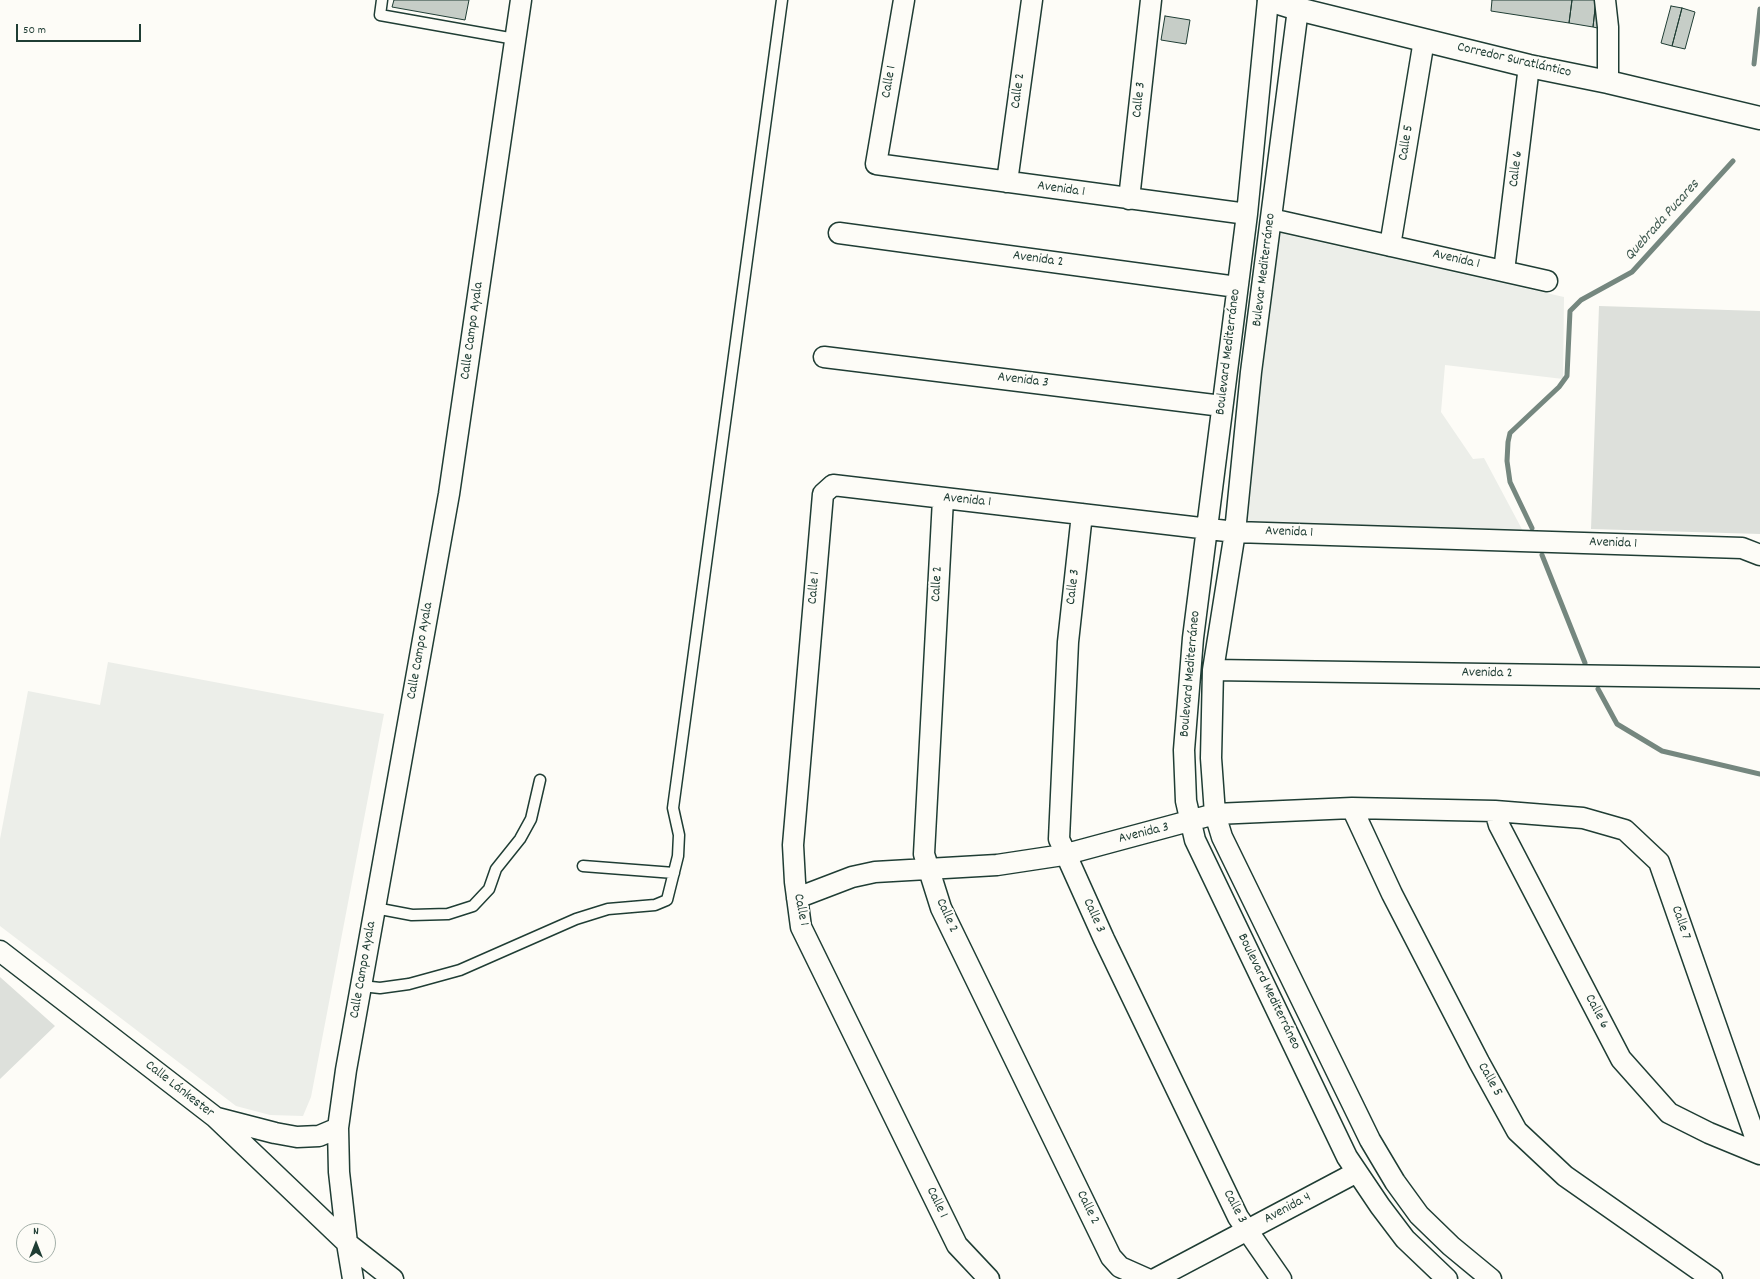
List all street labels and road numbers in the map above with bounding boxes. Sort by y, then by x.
street label: Corredor Suratlántico [1455,40,1573,82]
street label: Calle 1 [879,64,901,100]
street label: Calle 2 [1008,72,1030,110]
street label: Calle 3 [1130,81,1150,119]
street label: Calle 5 [1396,124,1418,162]
street label: Calle 6 [1506,150,1528,188]
street label: Avenida 1 [1036,178,1086,202]
street label: Bulevar Mediterráneo [1250,212,1280,328]
street label: Avenida 1 [1431,246,1481,274]
street label: Avenida 2 [1012,248,1064,272]
street label: Calle Campo Ayala [458,281,488,381]
street label: Boulevard Mediterráneo [1213,288,1245,416]
street label: Avenida 3 [997,370,1049,392]
street label: Avenida 1 [942,490,992,512]
street label: Avenida 1 [1265,524,1313,542]
street label: Avenida 1 [1589,535,1637,553]
street label: Calle 2 [929,566,947,602]
street label: Calle 3 [1063,568,1085,606]
street label: Calle 1 [805,571,825,605]
street label: Calle Campo Ayala [404,601,438,701]
street label: Boulevard Mediterráneo [1177,610,1205,738]
street label: Avenida 2 [1461,665,1513,683]
street label: Avenida 3 [1117,820,1171,848]
street label: Calle 1 [789,892,811,928]
street label: Calle 2 [931,896,961,936]
street label: Calle 3 [1078,896,1108,936]
street label: Calle 7 [1666,904,1694,942]
street label: Calle Campo Ayala [347,920,381,1020]
street label: Boulevard Mediterráneo [1233,931,1303,1053]
street label: Calle 6 [1580,992,1612,1032]
street label: Calle Lánkester [141,1058,217,1122]
street label: Calle 5 [1473,1060,1505,1100]
street label: Calle 1 [921,1185,951,1221]
street label: Calle 3 [1218,1187,1250,1227]
street label: Calle 2 [1072,1188,1102,1228]
street label: Avenida 4 [1262,1190,1314,1228]

